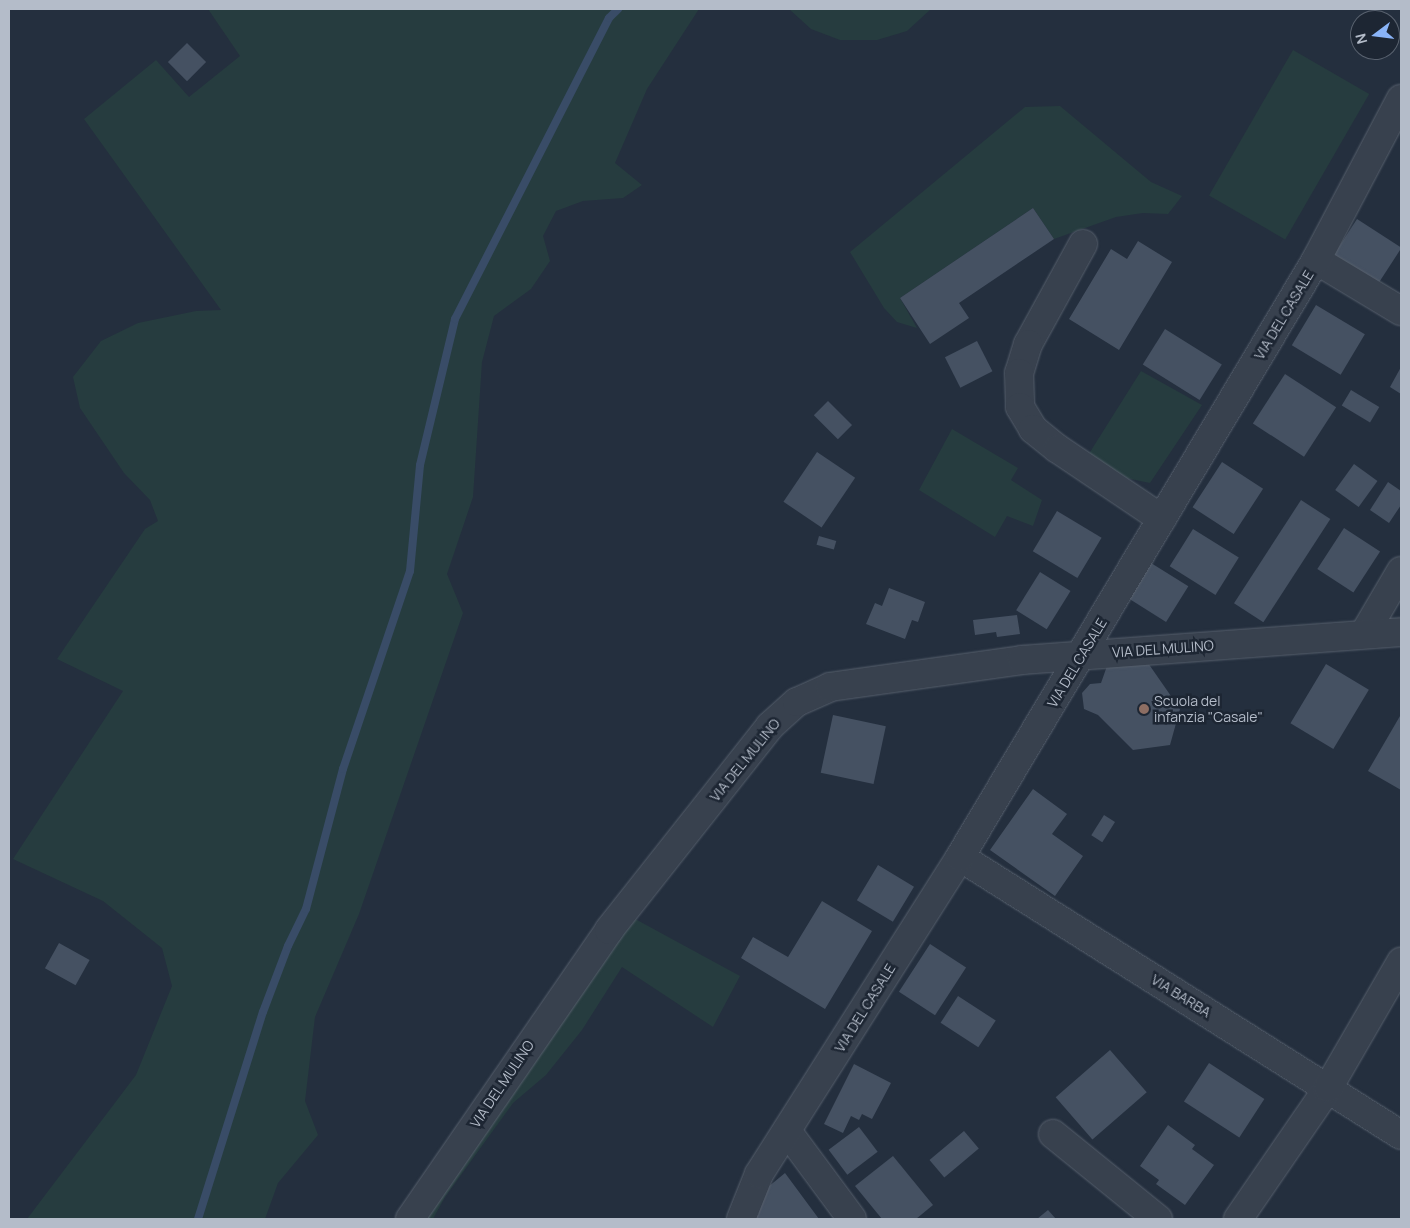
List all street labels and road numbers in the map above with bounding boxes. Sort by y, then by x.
street label: VIA DEL CASALE [1251,267,1317,363]
street label: VIA DEL CASALE [1044,615,1110,711]
street label: VIA DEL MULINO [1111,637,1215,661]
street label: VIA DEL MULINO [706,715,784,805]
street label: VIA DEL CASALE [831,960,899,1056]
street label: VIA BARBA [1148,971,1214,1021]
street label: VIA DEL MULINO [466,1037,538,1131]

